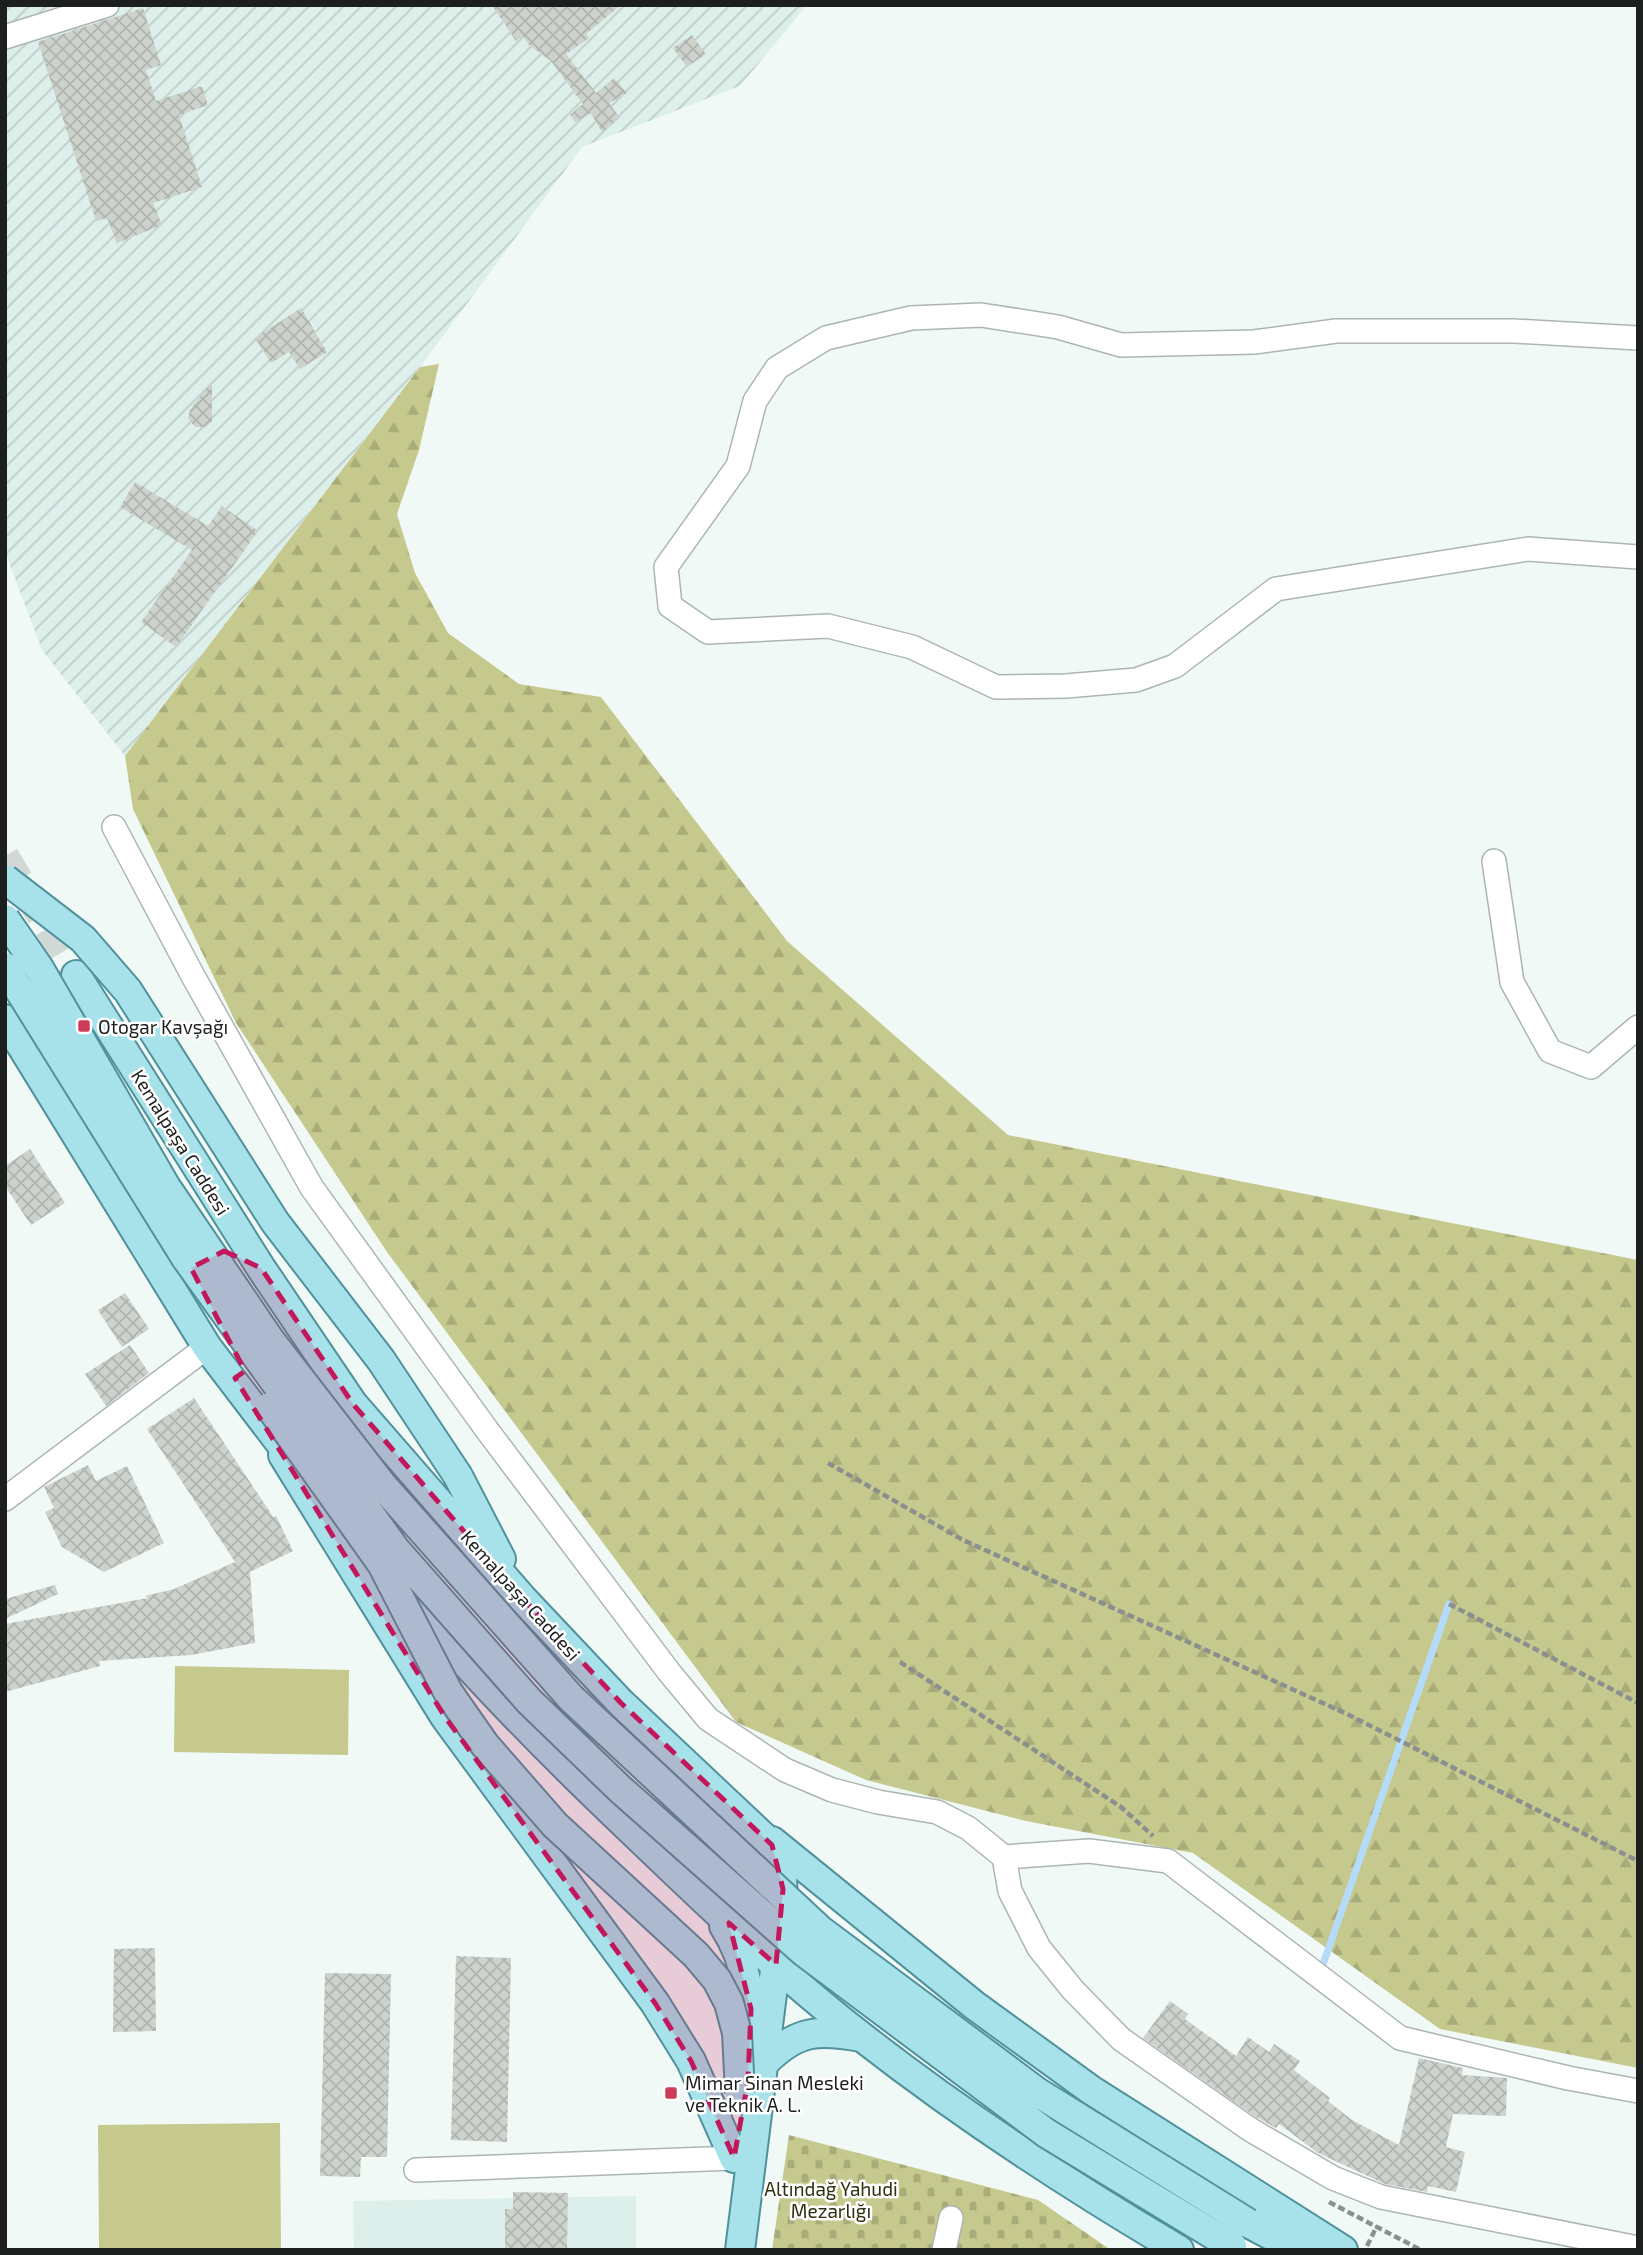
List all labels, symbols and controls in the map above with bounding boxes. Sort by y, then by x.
place label: Otogar Kavşağı [98,1015,228,1039]
marker: Otogar Kavşağı [76,1018,92,1034]
street label: Kemalpaşa Caddesi [126,1065,235,1220]
street label: Kemalpaşa Caddesi [456,1525,586,1666]
place label: Mimar Sinan Mesleki ve Teknik A. L. [685,2071,864,2116]
marker: Mimar Sinan Mesleki ve Teknik A. L. [663,2085,679,2101]
park label: Altındağ Yahudi Mezarlığı [764,2177,898,2222]

